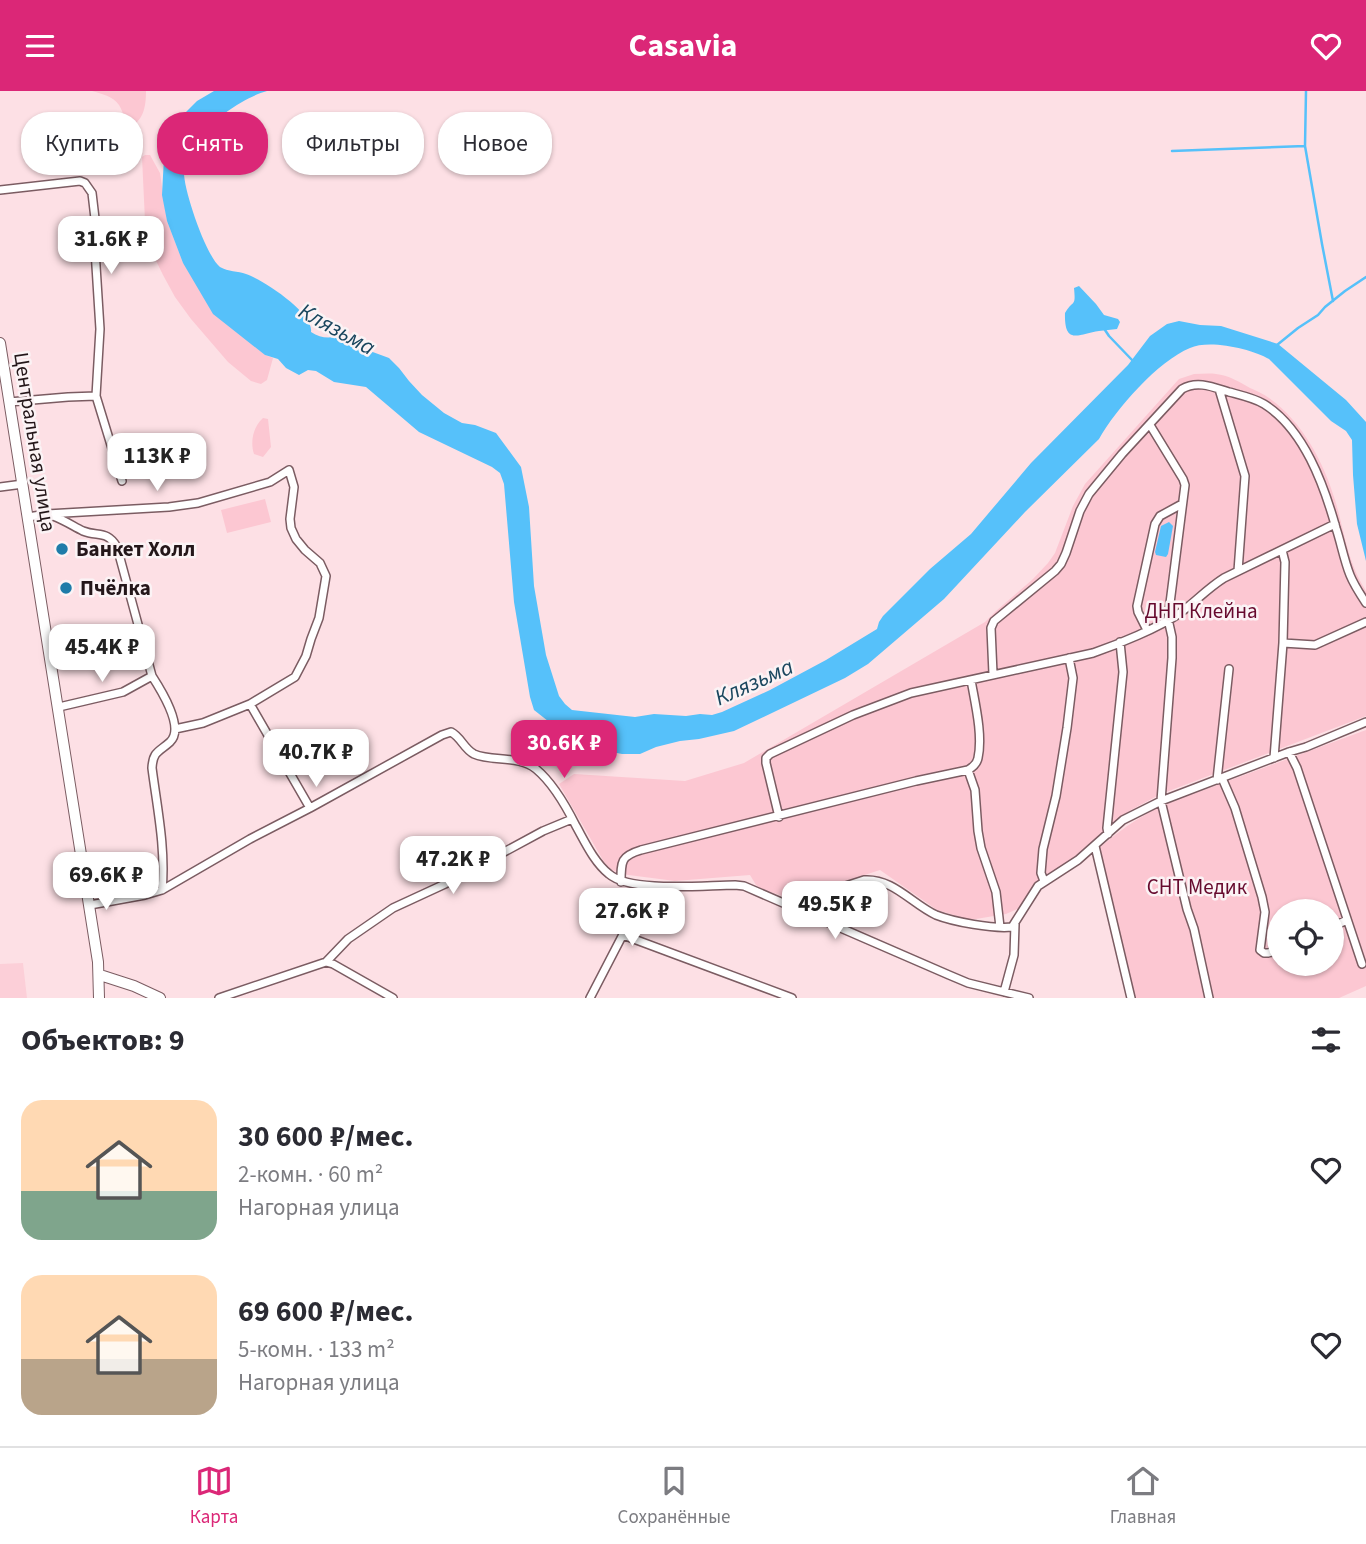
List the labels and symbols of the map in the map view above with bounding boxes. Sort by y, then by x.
pin: 31.6K ₽ [46,216,176,276]
water label: Клязьма [293,294,381,364]
street label: Центральная улица [6,350,64,534]
pin: 113K ₽ [100,433,214,493]
place label: Банкет Холл [76,534,195,564]
marker: Банкет Холл [54,541,70,557]
place label: Пчёлка [80,573,151,603]
marker: Пчёлка [58,580,74,596]
park label: ДНП Клейна [1144,596,1258,626]
pin: 45.4K ₽ [37,625,167,684]
water label: Клязьма [709,650,799,714]
pin: 30.6K ₽ [499,721,629,780]
pin: 40.7K ₽ [251,729,381,789]
pin: 47.2K ₽ [388,837,518,896]
pin: 69.6K ₽ [41,853,171,912]
park label: СНТ Медик [1147,872,1248,902]
pin: 49.5K ₽ [770,881,900,941]
pin: 27.6K ₽ [567,889,697,948]

